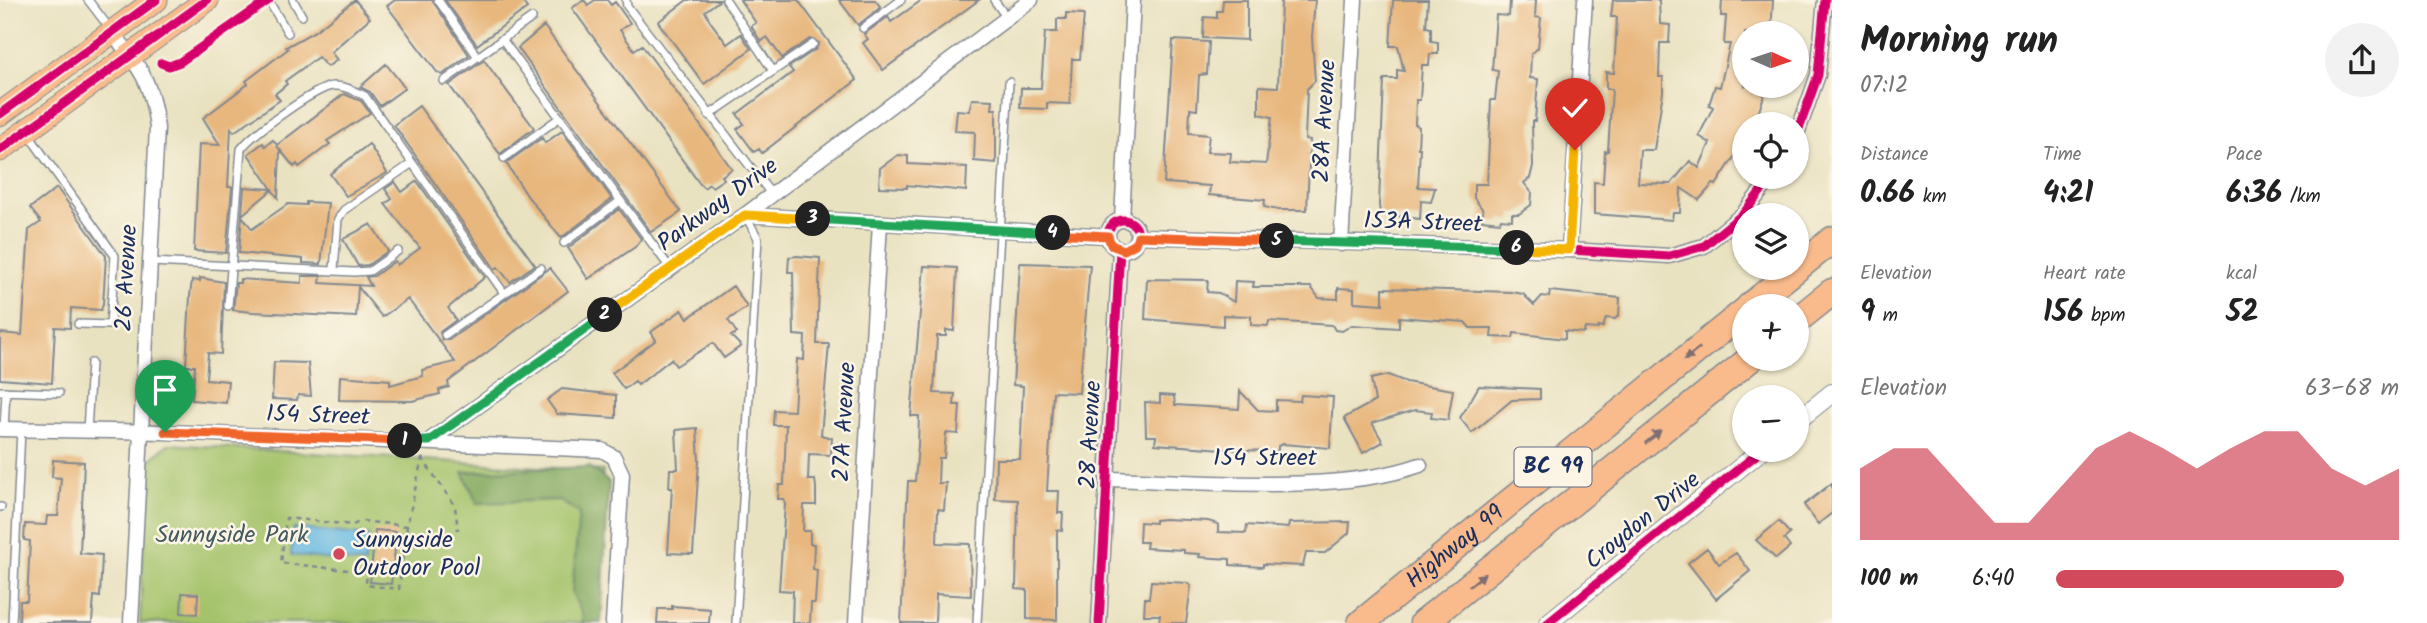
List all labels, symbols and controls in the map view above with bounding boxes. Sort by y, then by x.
text: Morning run [1860,12,2058,72]
north arrow [1732,21,1810,98]
map controls [1732,21,1809,462]
button: share [2325,23,2399,97]
street label: 28A Avenue [1302,58,1348,184]
text: 07:12 [1860,68,1908,104]
pin [1545,78,1605,150]
icon: check [1556,89,1594,127]
button: locate [1732,112,1809,189]
text: Distance [1860,140,1928,170]
text: Time [2043,140,2081,170]
text: Pace [2226,140,2262,170]
street label: Parkway Drive [649,147,787,262]
text: 0.66 [1860,170,1915,218]
text: 4:21 [2043,170,2093,218]
text: 6:36 [2226,170,2282,218]
text: km [1915,182,1947,212]
text: /km [2282,182,2321,212]
street label: 153A Street [1363,201,1484,245]
pin: 3 [796,202,830,236]
text: 3 [807,203,818,233]
button: layers [1732,203,1809,280]
pin: 4 [1036,216,1070,250]
text: 4 [1047,217,1058,247]
street label: 26 Avenue [105,223,149,333]
pin: 5 [1260,224,1294,258]
text: 5 [1272,225,1281,255]
pin: 6 [1500,230,1534,266]
text: 6 [1511,232,1522,262]
text: Elevation [1860,259,1932,289]
text: Heart rate [2043,259,2126,289]
text: kcal [2226,259,2257,289]
text: 9 [1860,289,1875,337]
text: 156 [2043,289,2084,337]
text: 52 [2226,289,2259,337]
button: + [1732,294,1809,371]
pin: 2 [588,298,622,332]
text: 2 [599,299,610,329]
text: m [1875,301,1898,331]
text: bpm [2084,301,2125,331]
one-way arrow [1683,346,1700,361]
pin [135,360,195,432]
street label: 27A Avenue [822,361,868,483]
icon: arrive [146,371,184,409]
text: Elevation [1860,371,1947,407]
text: 63–68 m [2305,371,2399,407]
street label: 28 Avenue [1069,380,1113,490]
button: − [1732,385,1809,462]
street label: 154 Street [265,395,371,437]
pin: 1 [388,424,422,458]
text: 1 [402,425,407,455]
one-way arrow [1645,430,1662,445]
street label: 154 Street [1213,439,1318,478]
road number: BC 99 [1514,447,1592,486]
street label: Croydon Drive [1576,462,1710,580]
street label: Highway 99 [1397,494,1513,599]
park label: Sunnyside Park [156,516,309,555]
place label: Sunnyside Outdoor Pool [353,521,481,588]
marker: Sunnyside Outdoor Pool [331,546,347,562]
text: 100 m [1860,561,1918,597]
text: 6:40 [1972,561,2015,597]
one-way arrow [1468,573,1485,588]

